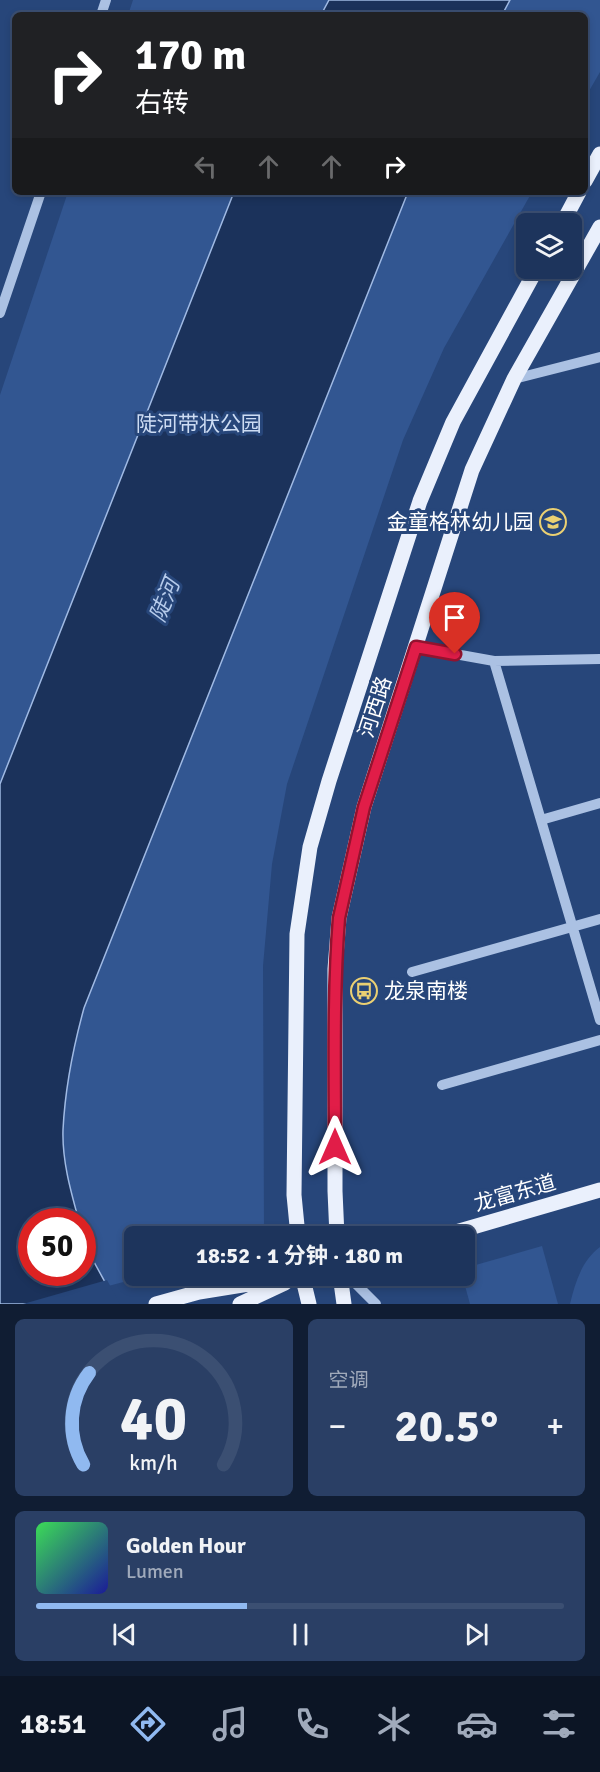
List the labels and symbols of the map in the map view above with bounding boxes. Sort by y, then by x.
park label: 陡河带状公园 [136,411,262,437]
school or university icon: 金童格林幼儿园 [538,507,568,537]
place label: 金童格林幼儿园 [387,509,534,535]
water label: 陡河 [144,571,187,626]
pin [429,592,480,654]
street label: 河西路 [353,673,397,741]
bus stop icon: 龙泉南楼 [349,976,379,1006]
place label: 龙泉南楼 [384,978,468,1004]
position arrow [303,1115,367,1179]
street label: 龙富东道 [471,1169,559,1217]
speed limit sign: 50 [18,1208,96,1286]

